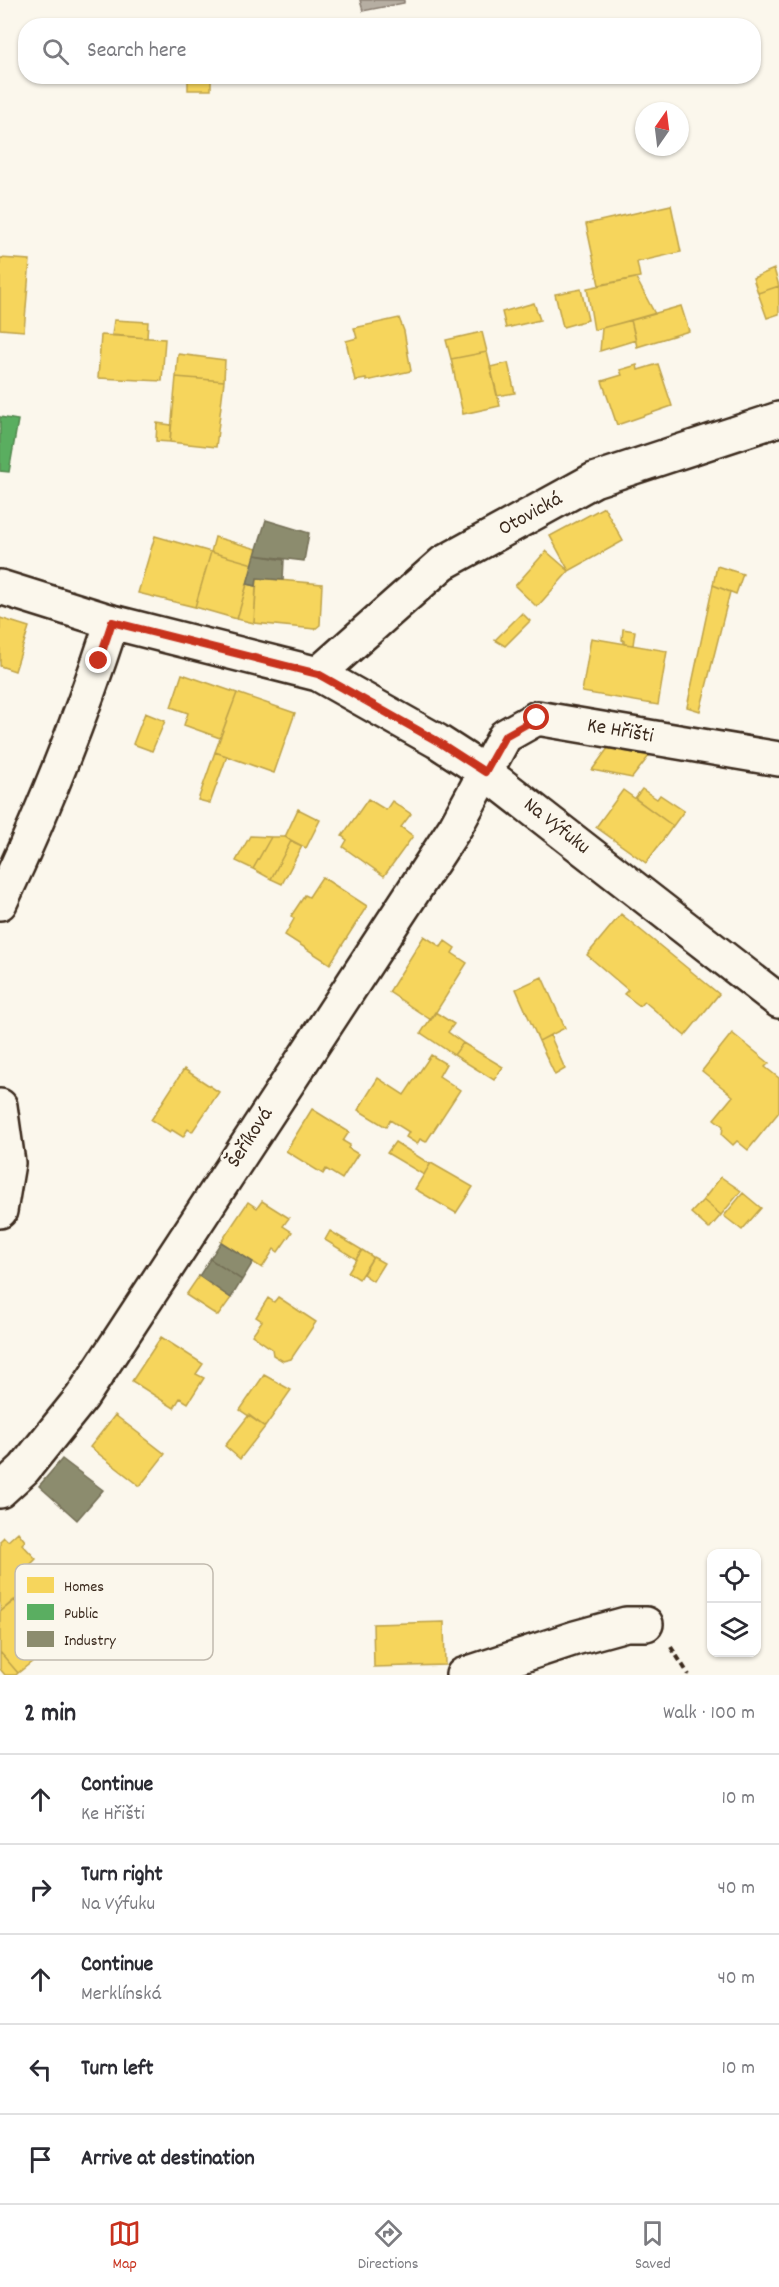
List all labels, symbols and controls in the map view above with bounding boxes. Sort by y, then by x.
search box [18,18,761,84]
icon: search [39,35,72,68]
text: Search here [87,36,186,67]
north arrow [635,102,689,156]
street label: Otovická [493,485,569,545]
route end [85,647,111,673]
route start [523,704,549,730]
street label: Ke Hřišti [585,711,656,753]
street label: Na Výfuku [516,791,596,863]
street label: Šeříková [220,1101,282,1174]
map controls [707,1549,761,1657]
button: locate [707,1549,761,1603]
legend [15,1564,213,1660]
text: Homes [64,1576,104,1599]
text: Public [64,1603,98,1626]
button: layers [707,1603,761,1657]
text: Industry [64,1630,116,1653]
text: 2 min [24,1696,76,1733]
text: Walk · 100 m [663,1700,755,1728]
text: Continue [81,1770,153,1801]
icon: ahead [24,1783,57,1816]
text: 10 m [721,1785,755,1813]
text: Ke Hřišti [81,1801,145,1829]
text: Turn right [81,1860,163,1891]
icon: right [24,1873,57,1906]
text: 40 m [717,1875,755,1903]
text: Na Výfuku [81,1891,155,1919]
text: Continue [81,1950,153,1981]
icon: ahead [24,1963,57,1996]
text: 40 m [717,1965,755,1993]
text: Merklínská [81,1981,161,2009]
icon: left [24,2053,57,2086]
text: Turn left [81,2054,153,2085]
text: 10 m [721,2055,755,2083]
icon: arrive [24,2143,57,2176]
text: Arrive at destination [81,2144,255,2175]
tab: Map [108,2217,141,2276]
tab: Directions [358,2217,418,2276]
tab: Saved [635,2217,671,2276]

